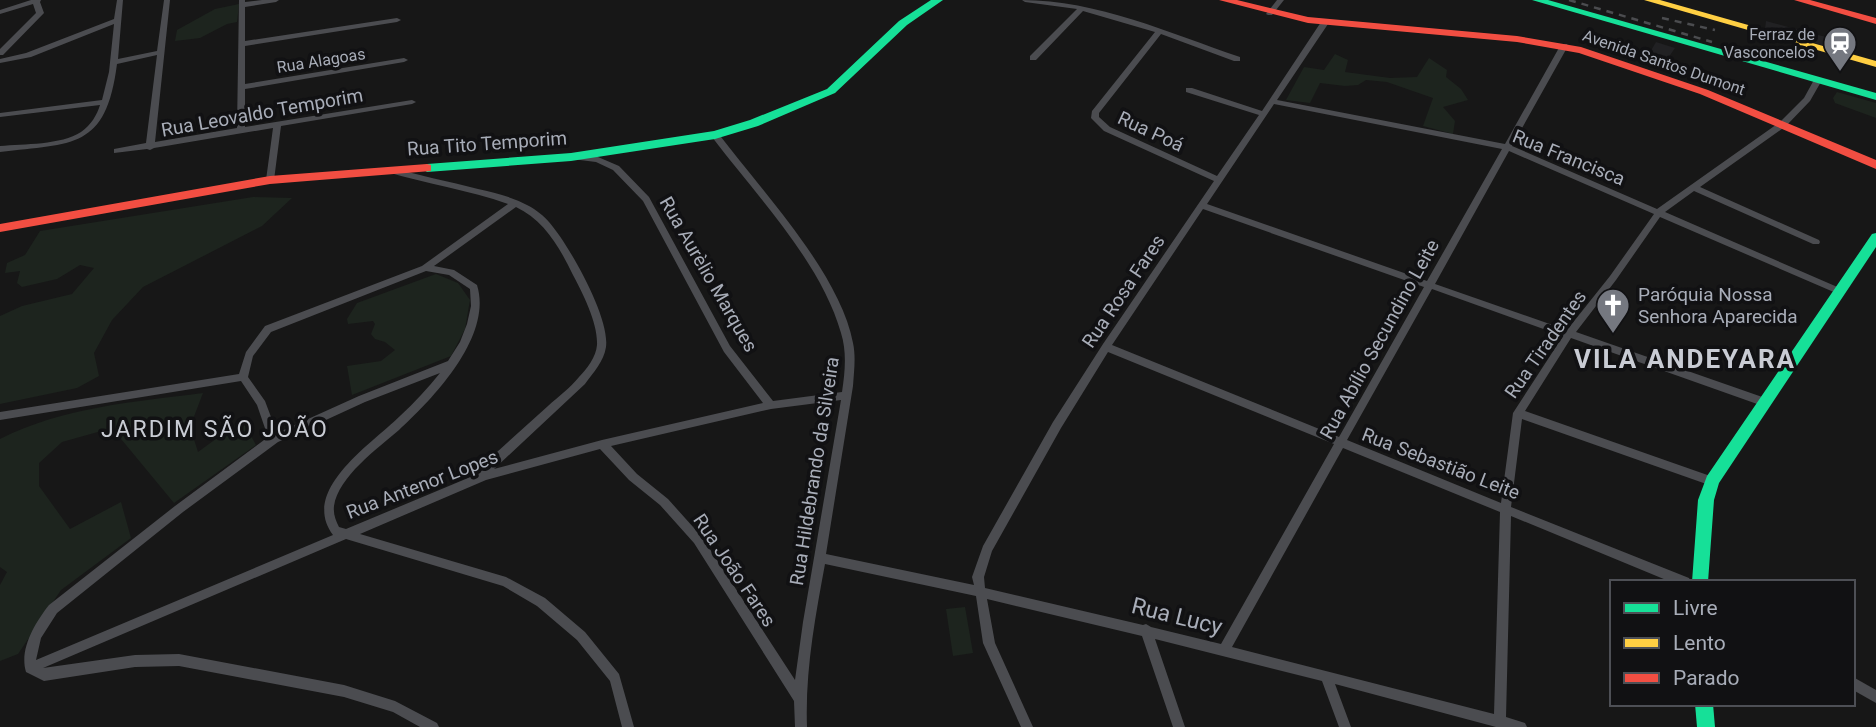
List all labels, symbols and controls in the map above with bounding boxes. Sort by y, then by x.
station icon: Ferraz de Vasconcelos [1821,24,1859,73]
place label: Ferraz de Vasconcelos [1724,25,1815,62]
street label: Avenida Santos Dumont [1580,26,1748,99]
street label: Rua Alagoas [275,44,367,77]
street label: Rua Leovaldo Temporim [159,83,365,142]
street label: Rua Poá [1114,106,1187,157]
street label: Rua Francisca [1509,125,1628,190]
street label: Rua Tito Temporim [406,126,568,161]
street label: Rua Aurèlio Marques [655,193,762,356]
street label: Rua Rosa Fares [1077,230,1170,352]
street label: Rua Abílio Secundino Leite [1315,235,1444,443]
place label: Paróquia Nossa Senhora Aparecida [1638,283,1798,328]
street label: Rua Tiradentes [1500,286,1591,403]
church icon: Paróquia Nossa Senhora Aparecida [1594,286,1632,335]
district label: VILA ANDEYARA [1574,344,1796,374]
street label: Rua Hildebrando da Silveira [785,355,844,587]
district label: JARDIM SÃO JOÃO [101,415,329,443]
street label: Rua Sebastião Leite [1359,423,1523,504]
street label: Rua Antenor Lopes [343,445,501,524]
street label: Rua João Fares [688,510,781,631]
legend [1610,580,1855,706]
street label: Rua Lucy [1129,592,1225,641]
text: Livre [1673,596,1718,620]
text: Lento [1673,631,1726,655]
text: Parado [1673,666,1740,690]

